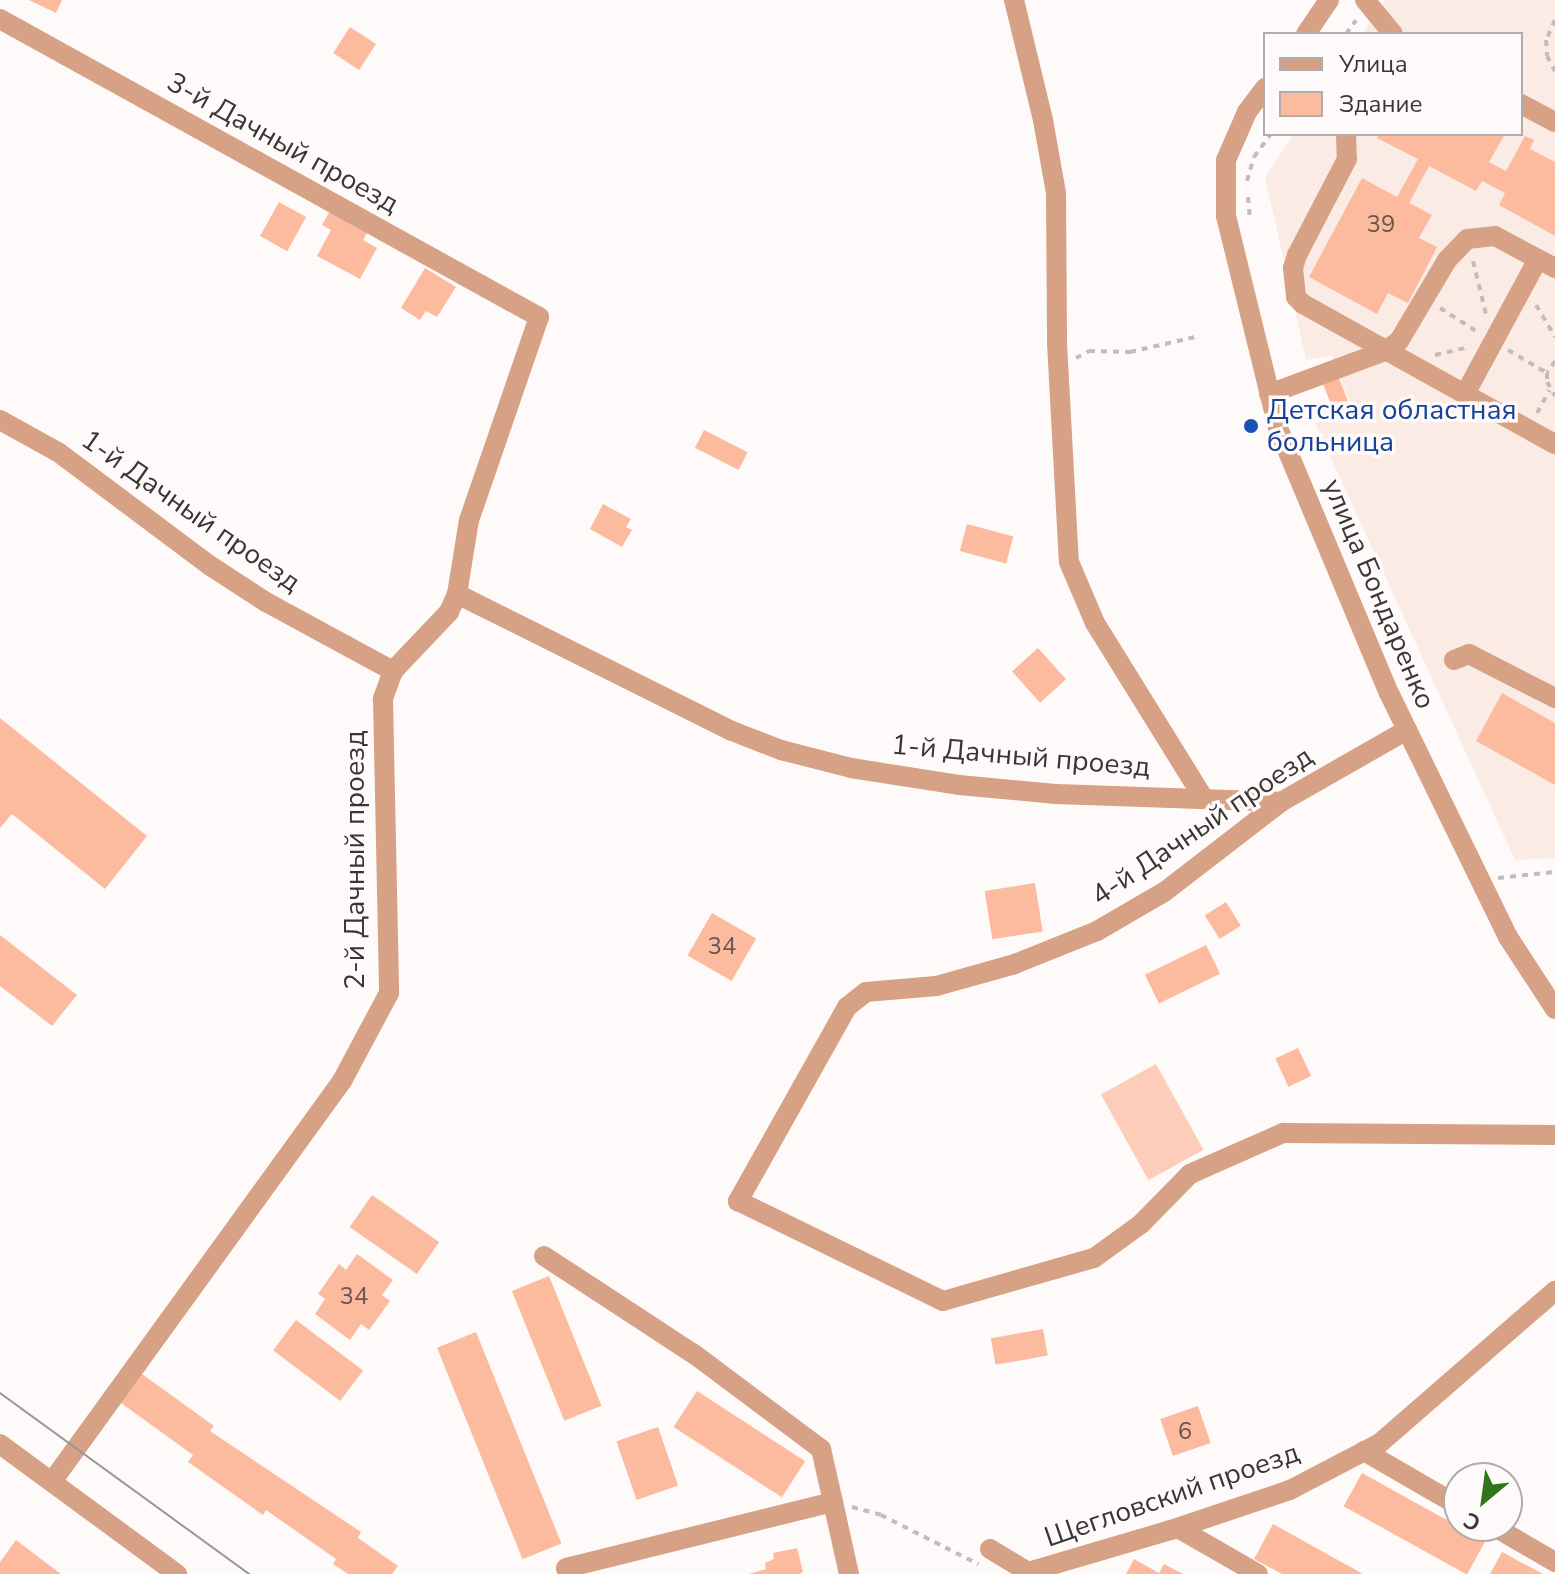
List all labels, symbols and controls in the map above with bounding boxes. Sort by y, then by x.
legend [1263,32,1523,136]
text: Улица [1339,48,1408,80]
street label: 3-й Дачный проезд [161,65,405,221]
text: Здание [1339,88,1423,120]
house number: 39 [1367,211,1395,239]
place label: Детская областная больница [1267,393,1517,459]
marker: Детская областная больница [1242,417,1260,435]
street label: 1-й Дачный проезд [75,423,307,599]
street label: улица Бондаренко [1315,474,1443,714]
street label: 1-й Дачный проезд [890,728,1152,784]
street label: 2-й Дачный проезд [338,730,372,990]
street label: 4-й Дачный проезд [1085,739,1319,913]
house number: 34 [708,933,736,961]
house number: 34 [340,1283,368,1311]
house number: 6 [1178,1418,1192,1446]
street label: Щегловский проезд [1040,1436,1304,1554]
north arrow [1443,1462,1523,1542]
text: С [1459,1505,1486,1538]

